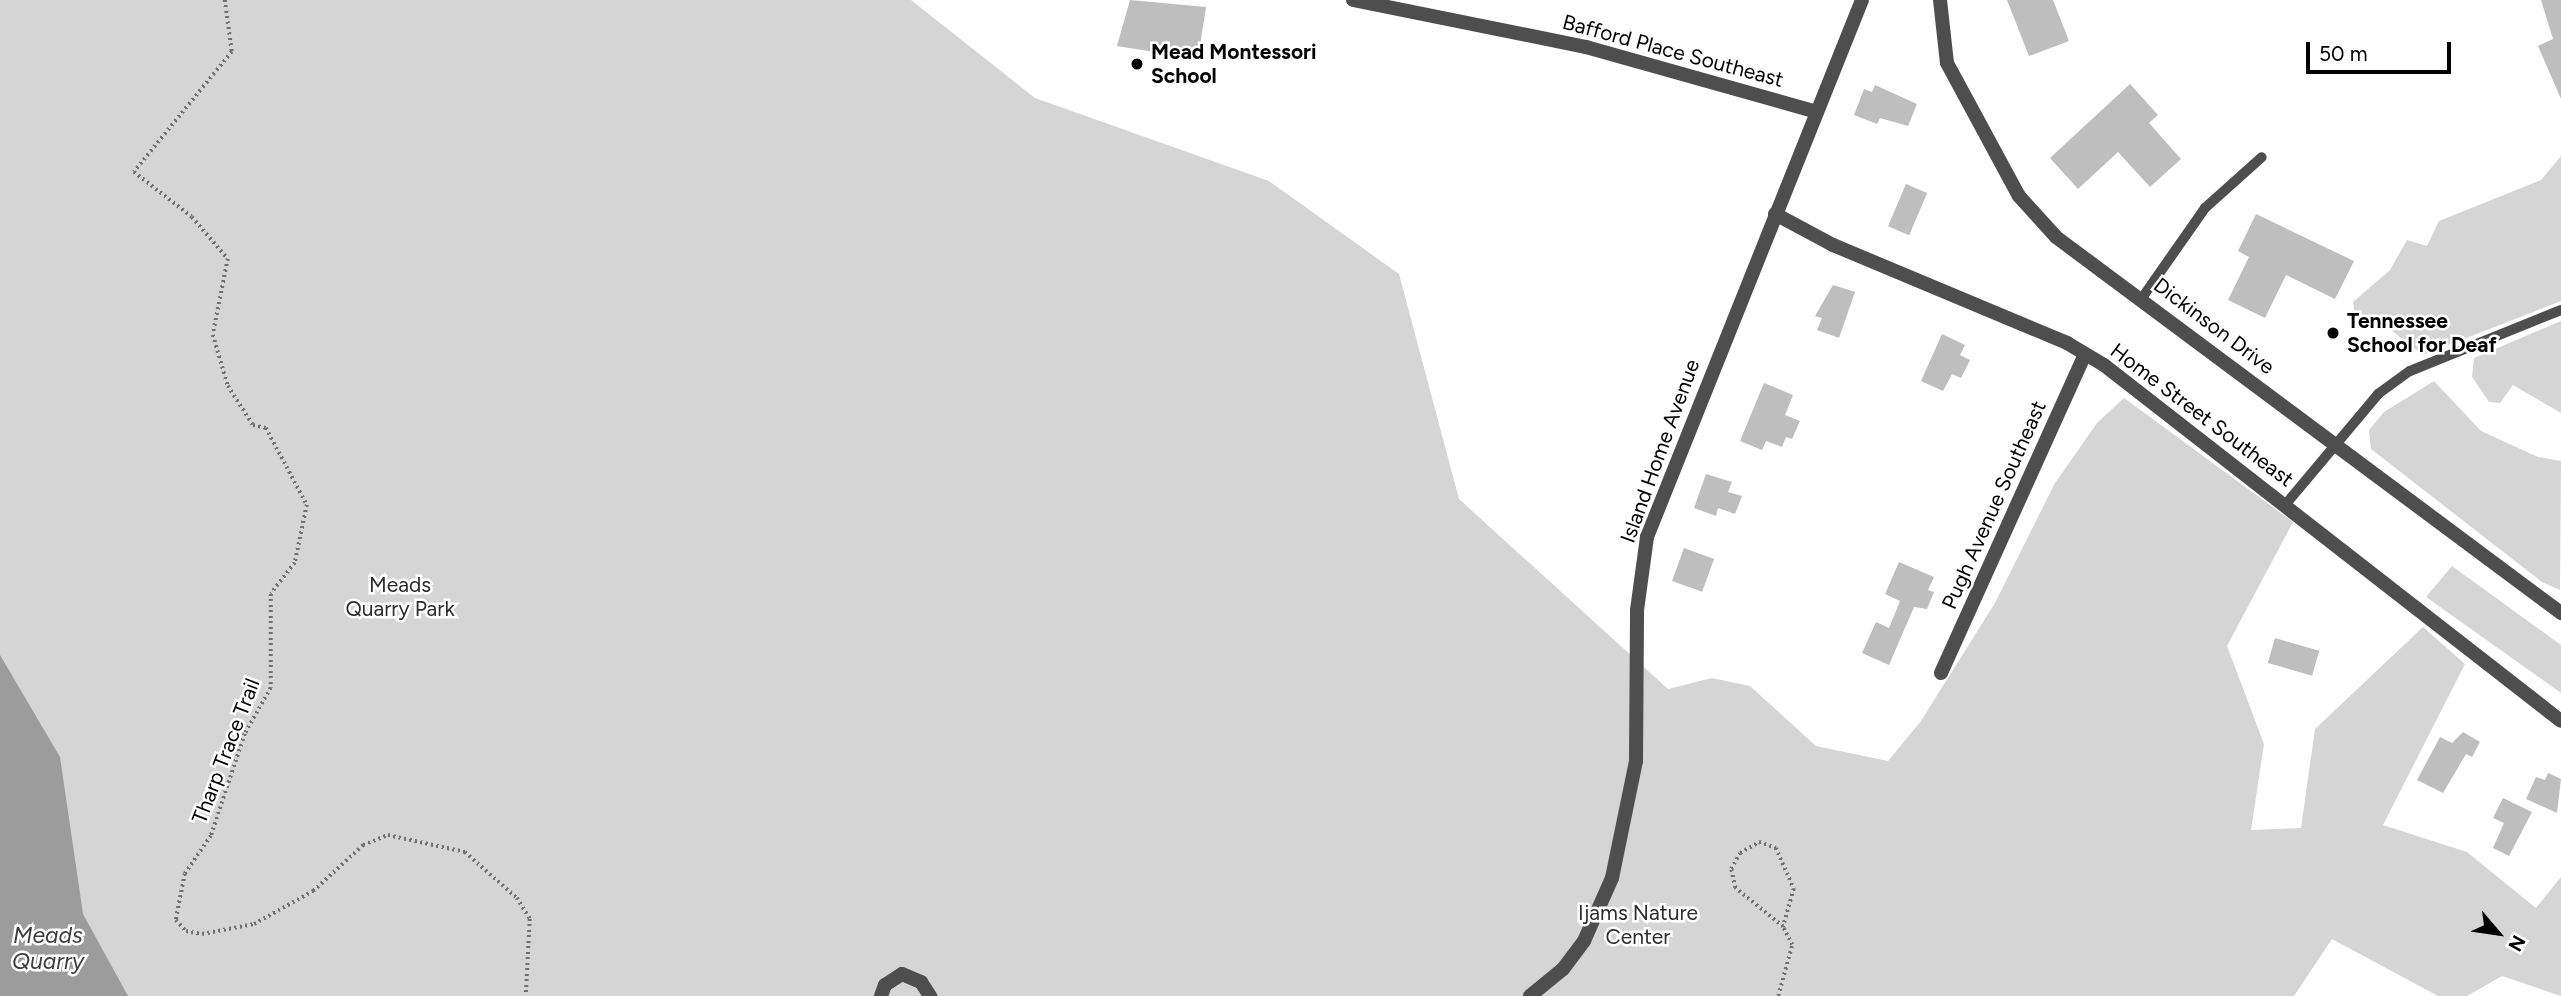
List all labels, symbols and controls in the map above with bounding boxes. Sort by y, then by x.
street label: Bafford Place Southeast [1560,9,1786,93]
scale bar [2309,28,2454,72]
place label: Mead Montessori School [1151,39,1317,89]
text: 50 m [2319,41,2368,66]
marker: Mead Montessori School [1129,56,1145,72]
street label: Dickinson Drive [2149,272,2279,380]
place label: Tennessee School for Deaf [2347,308,2497,358]
marker: Tennessee School for Deaf [2325,325,2341,341]
street label: Home Street Southeast [2105,338,2299,492]
street label: Island Home Avenue [1615,356,1705,546]
street label: Pugh Avenue Southeast [1937,397,2051,613]
park label: Meads Quarry Park [345,572,455,622]
street label: Tharp Trace Trail [187,675,265,827]
north arrow [2463,898,2533,968]
park label: Ijams Nature Center [1578,900,1698,950]
water label: Meads Quarry [12,921,84,975]
text: N [2503,931,2530,955]

